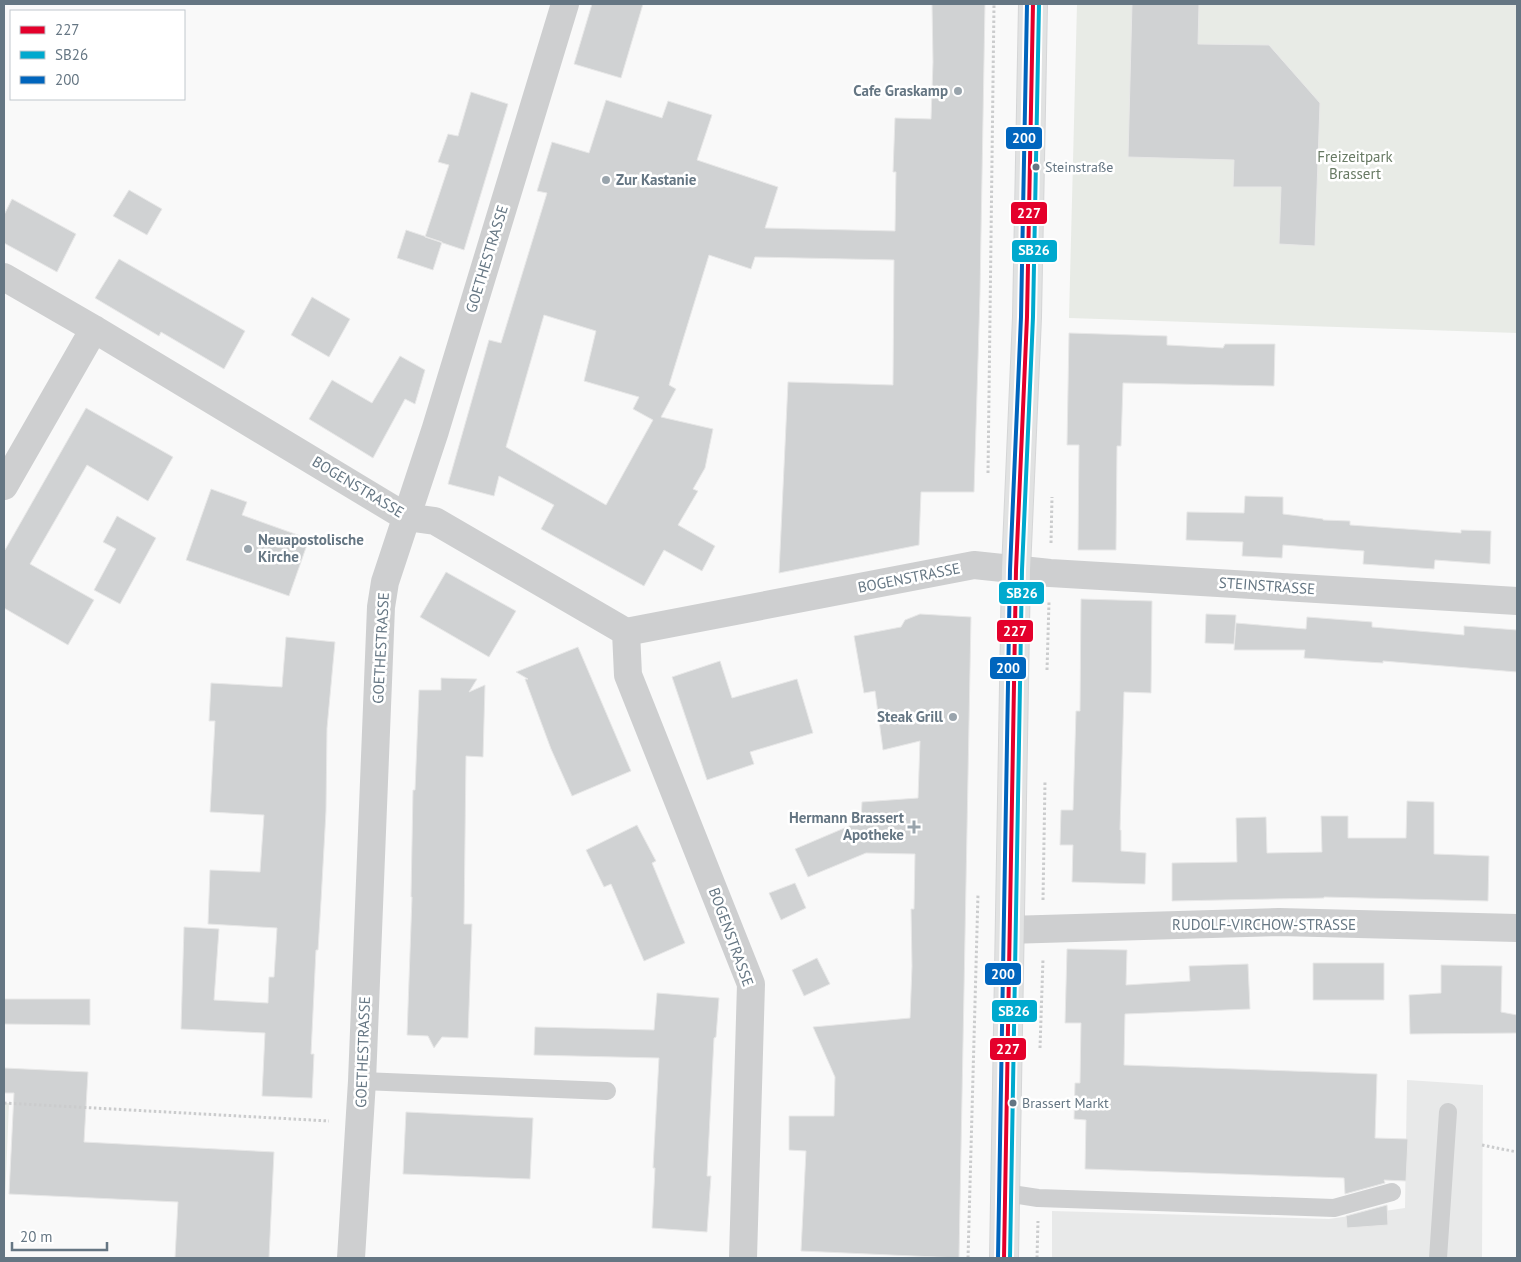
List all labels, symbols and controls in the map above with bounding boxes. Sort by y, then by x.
legend [10,10,185,100]
text: 227 [55,20,80,39]
text: SB26 [55,45,88,64]
text: 200 [55,70,80,89]
place label: Cafe Graskamp [853,81,948,100]
marker: Cafe Graskamp [952,85,964,97]
line badge: 200 [1005,126,1043,150]
text: 200 [1012,129,1036,147]
park label: Freizeitpark Brassert [1317,147,1394,183]
place label: Steinstraße [1045,158,1113,176]
marker: Steinstraße [1031,162,1041,172]
place label: Zur Kastanie [616,170,697,189]
marker: Zur Kastanie [600,174,612,186]
line badge: 227 [1010,201,1048,225]
street label: GOETHESTRASSE [461,203,512,315]
text: 227 [1017,204,1041,222]
line badge: SB26 [1011,239,1058,263]
text: SB26 [1018,241,1050,259]
street label: BOGENSTRASSE [309,452,408,521]
place label: Neuapostolische Kirche [258,530,364,566]
marker: Neuapostolische Kirche [242,543,254,555]
street label: BOGENSTRASSE [856,558,962,597]
street label: STEINSTRASSE [1218,573,1316,598]
line badge: SB26 [998,581,1045,605]
text: SB26 [1006,584,1038,602]
street label: GOETHESTRASSE [368,592,393,704]
line badge: 227 [996,619,1034,643]
text: 227 [1003,622,1027,640]
line badge: 200 [989,656,1027,680]
text: 200 [996,659,1020,677]
place label: Steak Grill [877,707,944,726]
marker: Steak Grill [947,711,959,723]
place label: Hermann Brassert Apotheke [789,808,905,844]
marker: Hermann Brassert Apotheke [908,821,920,833]
street label: BOGENSTRASSE [705,885,758,989]
street label: RUDOLF-VIRCHOW-STRASSE [1172,915,1356,934]
line badge: 200 [984,962,1022,986]
text: 200 [991,965,1015,983]
street label: GOETHESTRASSE [351,996,374,1108]
line badge: SB26 [991,999,1038,1023]
text: SB26 [998,1002,1030,1020]
line badge: 227 [989,1037,1027,1061]
text: 227 [996,1040,1020,1058]
place label: Brassert Markt [1022,1094,1109,1112]
marker: Brassert Markt [1008,1098,1018,1108]
scale bar [12,1220,108,1252]
text: 20 m [20,1227,53,1246]

